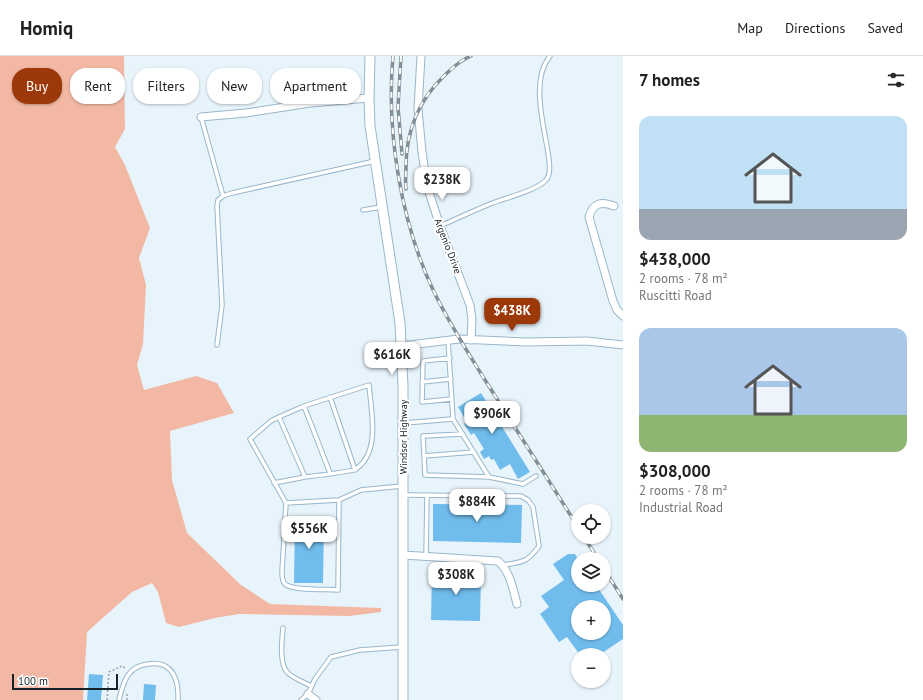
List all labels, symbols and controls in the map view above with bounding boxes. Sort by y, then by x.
text: Homiq [20,16,73,40]
text: Map [737,19,763,37]
text: Directions [785,19,845,37]
text: Saved [867,19,903,37]
chip: Buy [12,68,62,104]
chip: Rent [70,68,125,104]
chip: Filters [133,68,199,104]
chip: New [207,68,262,104]
chip: Apartment [270,68,361,104]
text: 7 homes [639,69,700,91]
icon: filters [885,69,907,91]
icon: home [737,142,809,214]
pin: $238K [414,167,470,201]
text: $238K [423,171,461,188]
street label: Argenio Drive [431,216,465,276]
text: $438,000 [639,248,711,270]
text: 2 rooms · 78 m² [639,270,728,287]
text: Ruscitti Road [639,287,712,304]
pin: $438K [484,298,540,332]
text: $438K [493,302,531,319]
pin: $616K [364,342,420,376]
text: $616K [373,346,411,363]
icon: home [737,354,809,426]
street label: Windsor Highway [397,399,410,474]
pin: $906K [464,401,520,435]
text: $906K [473,405,511,422]
text: $308,000 [639,460,711,482]
text: 2 rooms · 78 m² [639,482,728,499]
pin: $884K [449,489,505,523]
text: $884K [458,493,496,510]
text: Industrial Road [639,499,723,516]
map controls [571,504,611,688]
button: locate [571,504,611,544]
pin: $556K [281,516,337,550]
text: $556K [290,520,328,537]
button: layers [571,552,611,592]
pin: $308K [428,562,484,596]
text: $308K [437,566,475,583]
button: + [571,600,611,640]
button: − [571,648,611,688]
scale bar [12,672,118,691]
text: 100 m [18,674,48,688]

